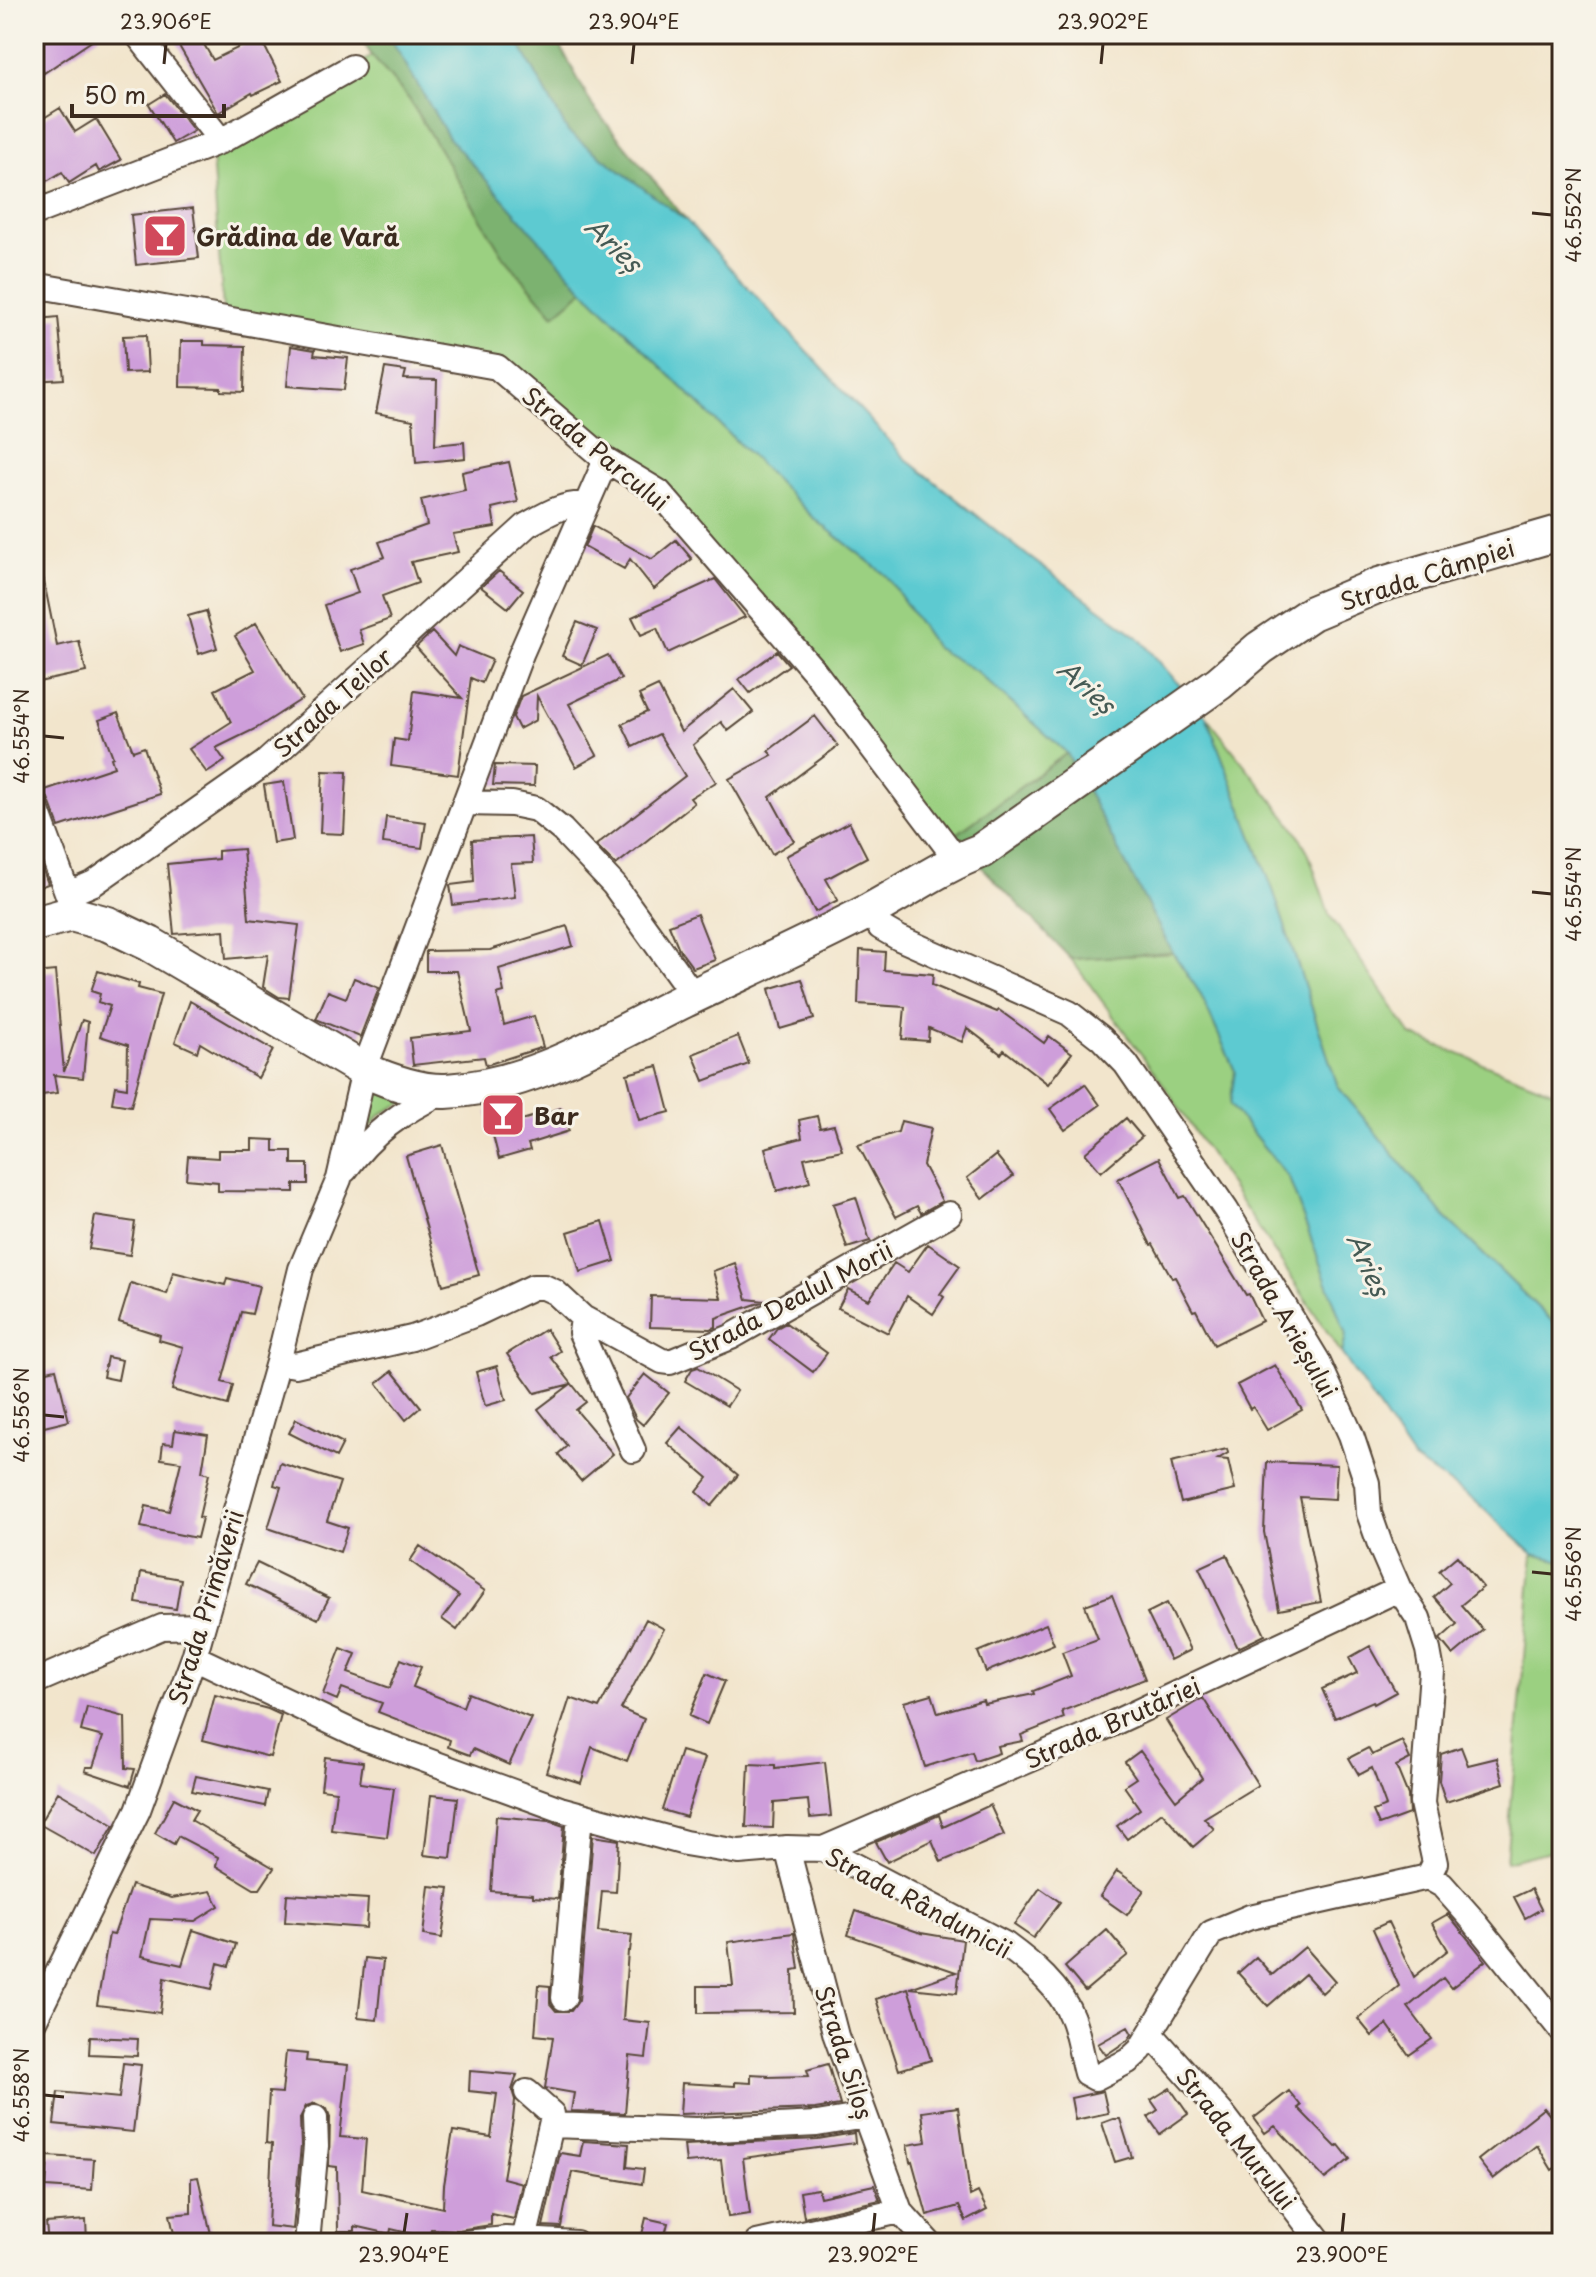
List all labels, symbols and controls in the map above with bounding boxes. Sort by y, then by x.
text: 23.906°E [120,6,212,36]
text: 23.904°E [588,6,680,36]
text: 23.902°E [1057,6,1149,36]
scale bar [72,68,224,118]
text: 50 m [84,76,146,112]
text: 46.552°N [1558,167,1588,263]
water label: Arieș [577,207,653,282]
bar icon: Grădina de Vară [141,212,189,260]
place label: Grădina de Vară [196,218,400,254]
street label: Strada Parcului [515,377,677,519]
street label: Strada Câmpiei [1335,529,1519,619]
street label: Strada Teilor [264,638,400,765]
water label: Arieș [1050,650,1126,724]
text: 46.554°N [6,688,36,784]
text: 46.554°N [1558,846,1588,942]
bar icon: Bar [479,1091,527,1139]
place label: Bar [534,1097,580,1133]
street label: Strada Arieșului [1223,1224,1347,1404]
water label: Arieș [1338,1226,1401,1304]
street label: Strada Dealul Morii [681,1231,899,1369]
text: 46.556°N [6,1367,36,1463]
street label: Strada Primăverii [158,1505,252,1709]
text: 46.556°N [1558,1526,1588,1622]
street label: Strada Brutăriei [1018,1667,1206,1777]
street label: Strada Rândunicii [819,1838,1019,1966]
street label: Strada Siloș [806,1980,884,2124]
text: 46.558°N [6,2048,36,2142]
street label: Strada Murului [1168,2059,1306,2217]
text: 23.904°E [358,2239,450,2269]
text: 23.902°E [827,2239,919,2269]
text: 23.900°E [1296,2239,1388,2269]

